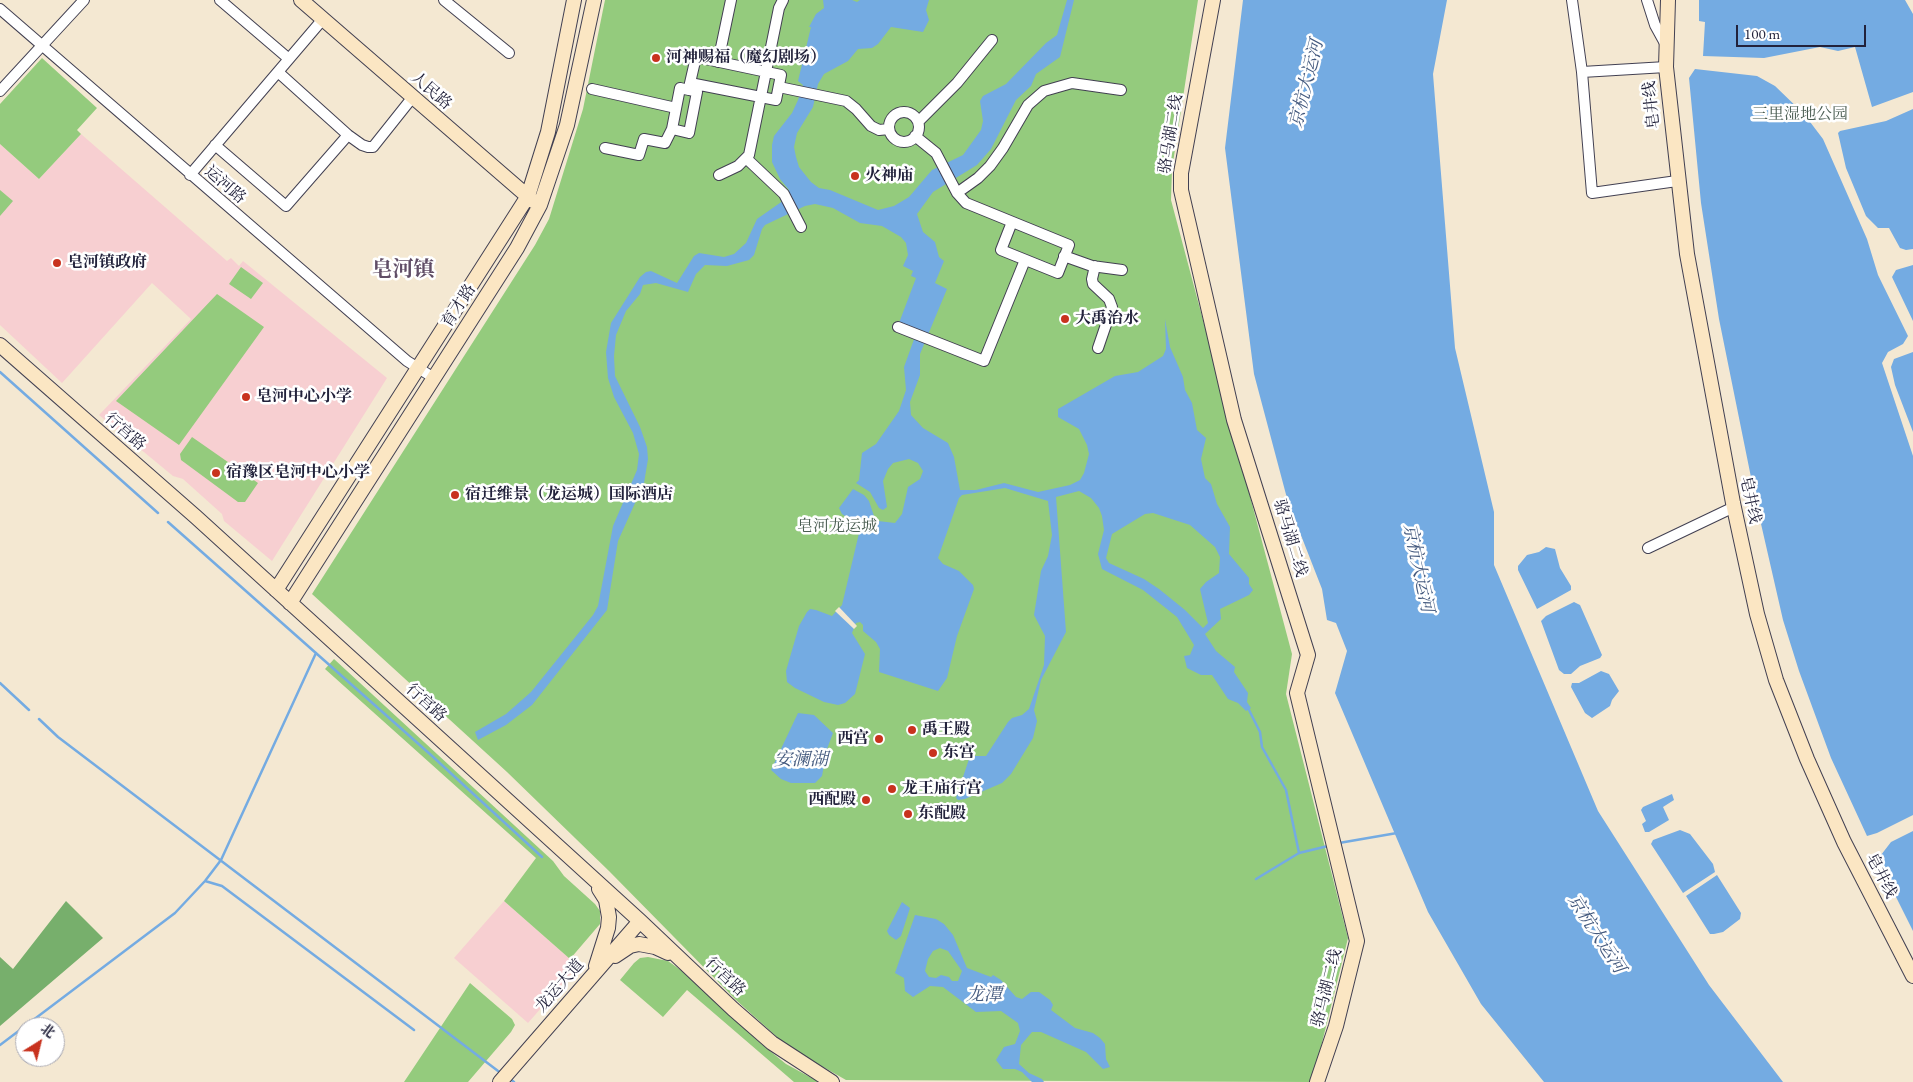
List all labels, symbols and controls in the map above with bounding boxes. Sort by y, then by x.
scale bar [1738,15,1868,47]
text: 100 m [1744,24,1780,43]
water label: 京杭大运河 [1286,38,1328,130]
place label: 河神赐福（魔幻剧场） [666,48,826,68]
marker: 河神赐福（魔幻剧场） [650,52,662,64]
street label: 人民路 [407,68,455,114]
street label: 皂井线 [1640,80,1664,130]
street label: 骆马湖二线 [1155,93,1187,175]
park label: 三里湿地公园 [1752,105,1848,125]
street label: 运河路 [201,162,249,208]
place label: 火神庙 [865,166,913,186]
marker: 火神庙 [849,170,861,182]
place label: 皂河镇政府 [67,253,147,273]
marker: 皂河镇政府 [51,257,63,269]
district label: 皂河镇 [372,257,434,283]
street label: 育才路 [438,281,480,331]
place label: 大禹治水 [1075,309,1139,329]
marker: 大禹治水 [1059,313,1071,325]
place label: 皂河中心小学 [256,387,352,407]
marker: 皂河中心小学 [240,391,252,403]
street label: 行宫路 [101,409,149,455]
place label: 宿豫区皂河中心小学 [226,463,370,483]
marker: 宿豫区皂河中心小学 [210,467,222,479]
street label: 皂井线 [1736,475,1764,525]
place label: 宿迁维景（龙运城）国际酒店 [465,485,673,505]
marker: 宿迁维景（龙运城）国际酒店 [449,489,461,501]
street label: 骆马湖二线 [1269,497,1311,579]
park label: 皂河龙运城 [797,517,877,537]
water label: 京杭大运河 [1398,522,1438,614]
street label: 行宫路 [402,680,450,726]
place label: 禹王殿 [922,720,970,740]
marker: 禹王殿 [906,724,918,736]
place label: 西宫 [837,729,869,749]
marker: 西宫 [873,733,885,745]
place label: 东宫 [943,743,975,763]
marker: 东宫 [927,747,939,759]
water label: 安澜湖 [774,749,828,771]
place label: 龙王庙行宫 [902,779,982,799]
marker: 龙王庙行宫 [886,783,898,795]
place label: 西配殿 [808,790,856,810]
marker: 西配殿 [860,794,872,806]
place label: 东配殿 [918,804,966,824]
marker: 东配殿 [902,808,914,820]
street label: 皂井线 [1862,850,1900,902]
water label: 京杭大运河 [1562,890,1630,978]
street label: 骆马湖二线 [1308,947,1346,1029]
street label: 行宫路 [701,954,749,1000]
street label: 龙运大道 [532,956,588,1016]
water label: 龙潭 [966,984,1002,1006]
north arrow [15,1017,65,1067]
text: 北 [37,1019,59,1042]

